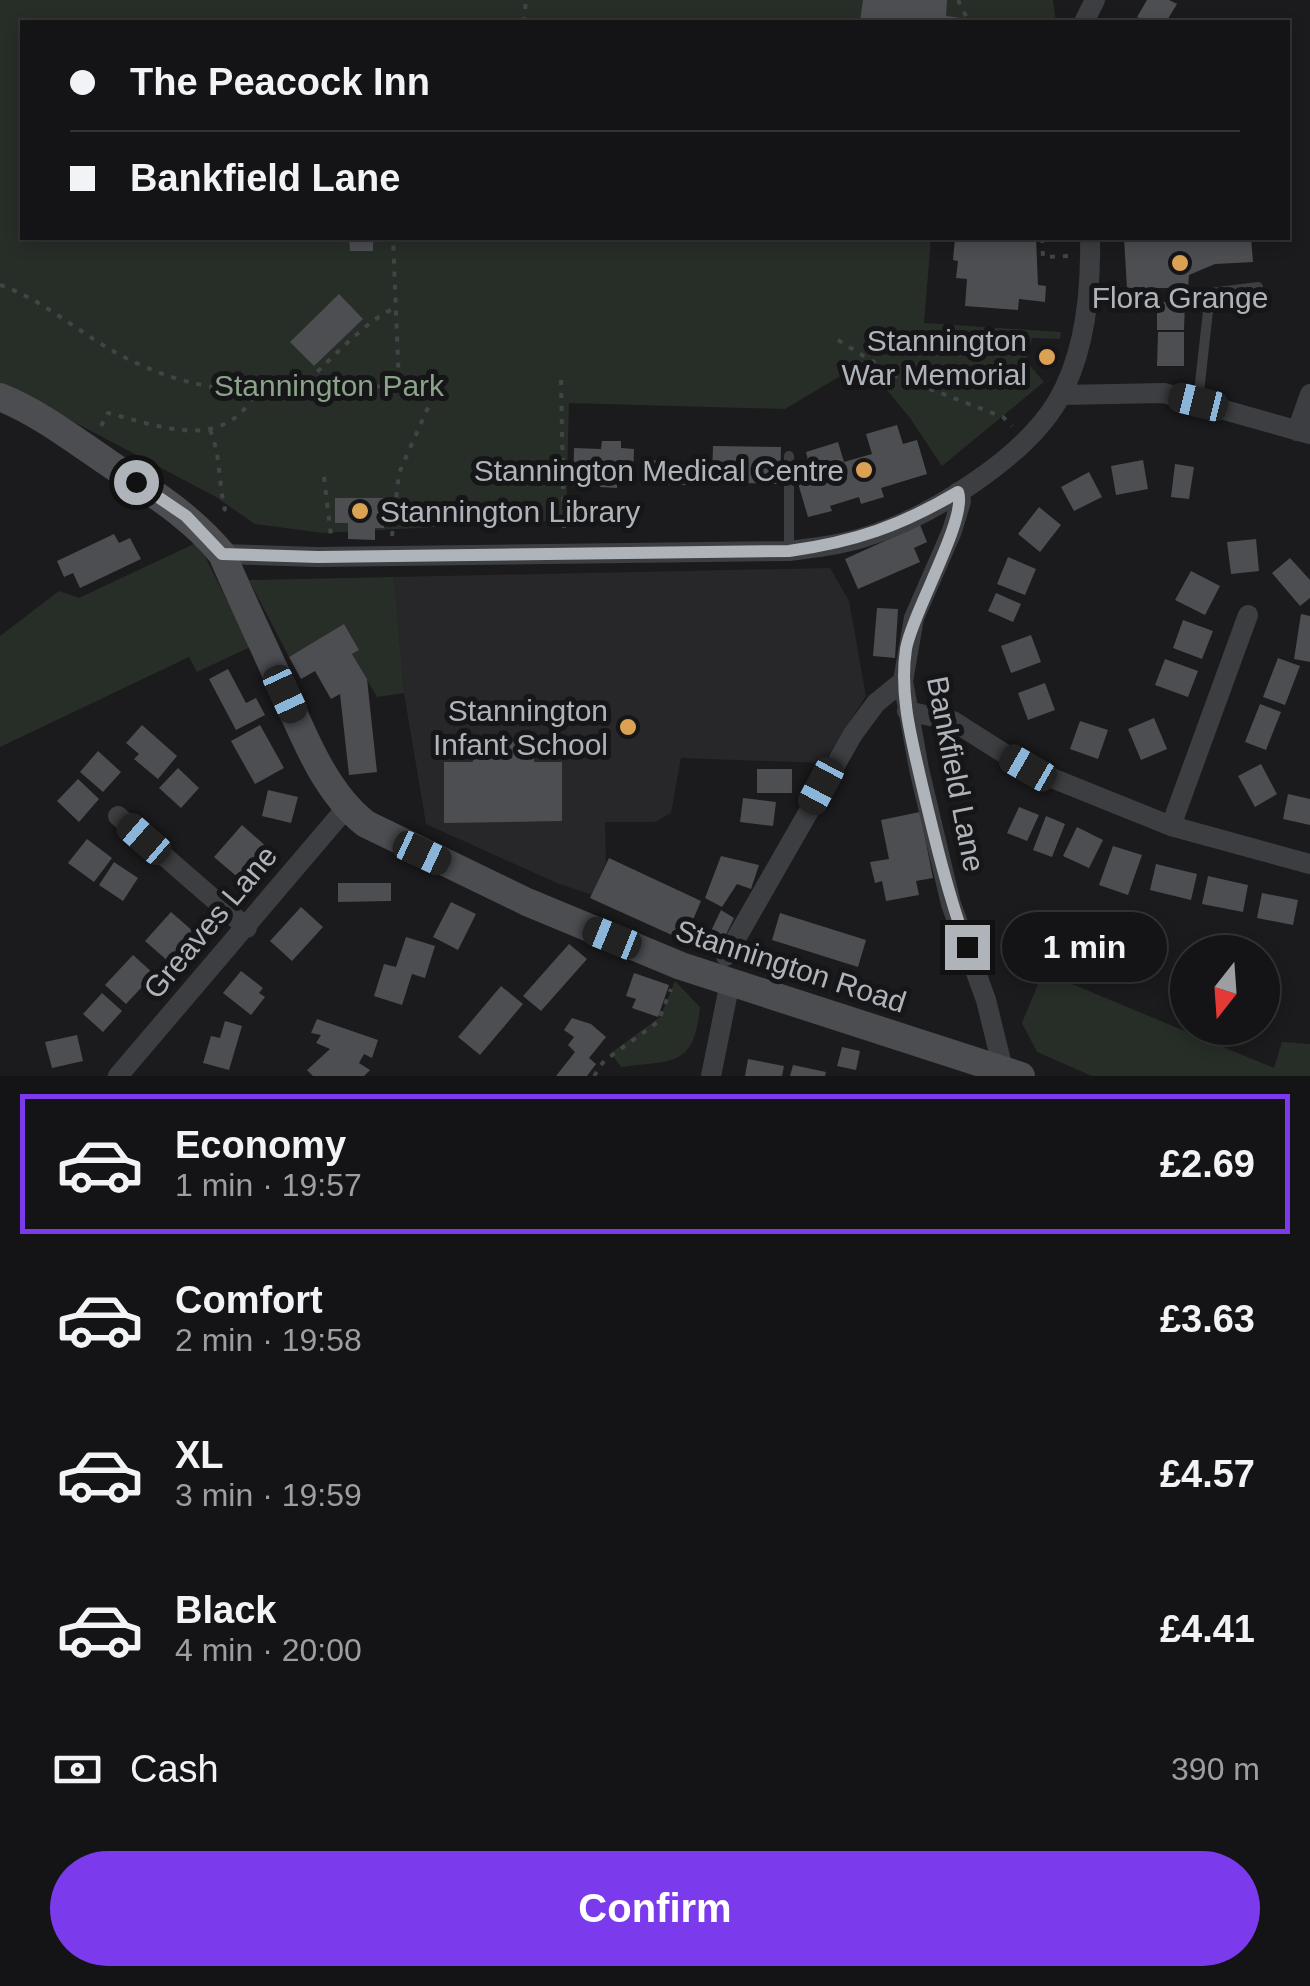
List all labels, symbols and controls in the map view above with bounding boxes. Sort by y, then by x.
text: The Peacock Inn [130,61,430,103]
text: Bankfield Lane [130,157,400,199]
marker: Flora Grange [1169,252,1191,274]
place label: Flora Grange [1092,281,1268,314]
place label: Stannington War Memorial [841,324,1027,391]
marker: Stannington War Memorial [1036,346,1058,368]
park label: Stannington Park [214,369,445,402]
car [1165,380,1231,424]
place label: Stannington Medical Centre [474,454,844,487]
marker: Stannington Medical Centre [853,459,875,481]
route start [114,460,159,505]
place label: Stannington Library [380,495,640,528]
marker: Stannington Library [349,500,371,522]
car [259,660,311,728]
street label: Bankfield Lane [921,673,991,875]
place label: Stannington Infant School [433,694,608,761]
marker: Stannington Infant School [617,716,639,738]
car [995,740,1061,796]
car [794,752,848,820]
car [112,808,176,870]
car [388,827,456,879]
street label: Greaves Lane [137,839,283,1005]
callout: 1 min [1002,912,1167,982]
car [579,913,645,963]
street label: Stannington Road [672,913,910,1019]
route end [945,925,990,970]
text: 1 min [1043,929,1126,965]
north arrow [1170,935,1280,1045]
map controls [1170,935,1280,1045]
icon: car [55,1119,145,1209]
text: Economy [175,1124,346,1166]
text: £2.69 [1160,1143,1255,1185]
text: 1 min · 19:57 [175,1167,362,1203]
icon: car [55,1274,145,1364]
text: Comfort [175,1279,323,1321]
text: £3.63 [1160,1298,1255,1340]
text: 2 min · 19:58 [175,1322,362,1358]
icon: car [55,1429,145,1519]
text: XL [175,1434,224,1476]
text: £4.57 [1160,1453,1255,1495]
text: 3 min · 19:59 [175,1477,362,1513]
icon: car [55,1584,145,1674]
text: Black [175,1589,276,1631]
text: £4.41 [1160,1608,1255,1650]
text: 4 min · 20:00 [175,1632,362,1668]
icon: cash [50,1742,105,1797]
text: Cash [130,1748,219,1790]
text: 390 m [1171,1751,1260,1787]
button: Confirm [50,1851,1260,1966]

